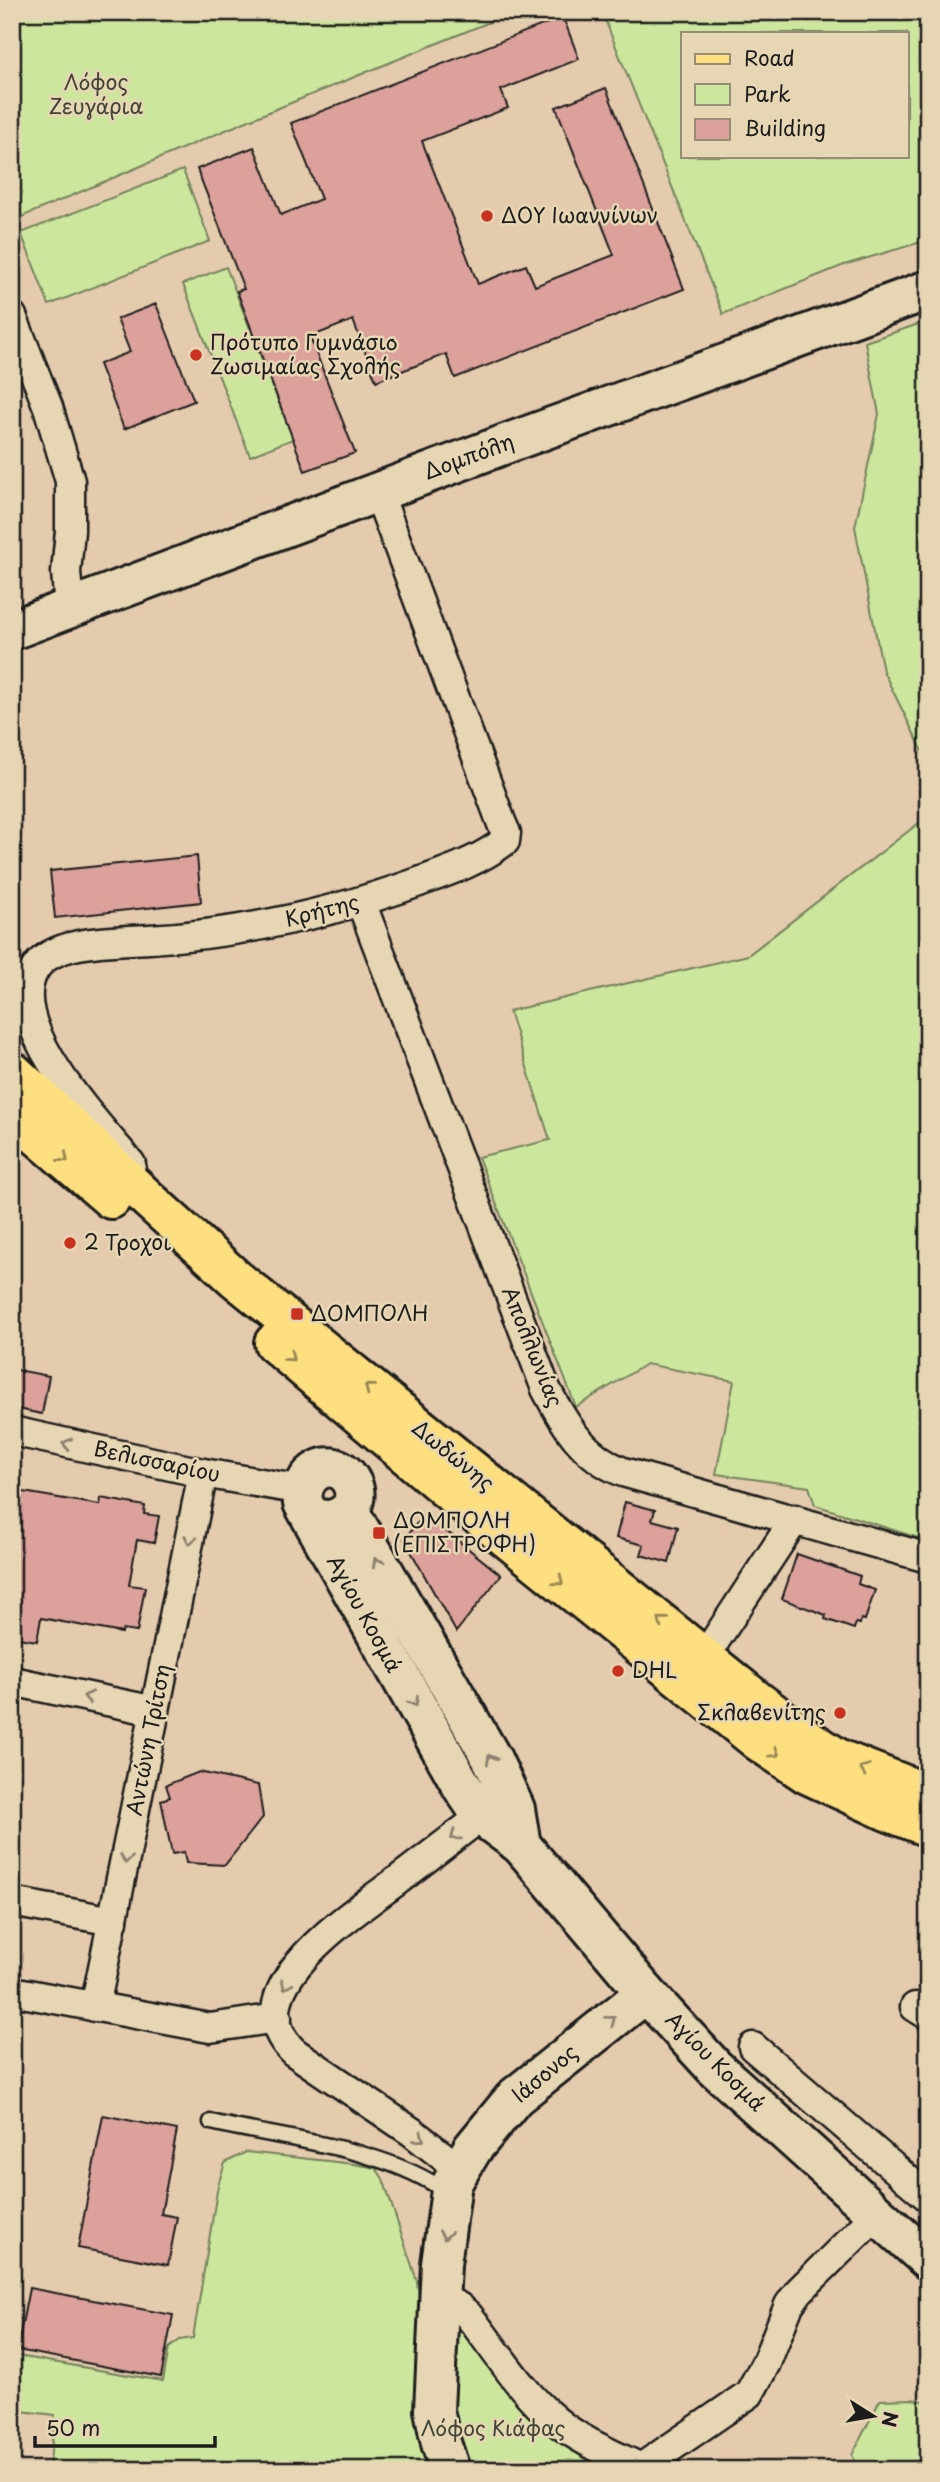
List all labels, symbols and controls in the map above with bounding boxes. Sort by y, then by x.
legend [681,32,908,158]
text: Road [744,41,795,73]
park label: Λόφος Ζευγάρια [49,65,144,121]
text: Park [744,77,791,109]
text: Building [744,111,826,143]
place label: ΔΟΥ Ιωαννίνων [501,198,658,230]
marker: ΔΟΥ Ιωαννίνων [479,208,495,224]
place label: Πρότυπο Γυμνάσιο Ζωσιμαίας Σχολής [210,325,401,381]
marker: Πρότυπο Γυμνάσιο Ζωσιμαίας Σχολής [188,347,204,363]
street label: Δομπόλη [419,424,518,486]
street label: Κρήτης [281,884,362,934]
one-way arrow [56,1150,69,1162]
place label: 2 Τροχοι [84,1225,171,1257]
marker: 2 Τροχοι [62,1235,78,1251]
street label: Απολλωνίας [495,1281,573,1412]
place label: ΔΟΜΠΟΛΗ [311,1296,428,1328]
marker: ΔΟΜΠΟΛΗ [289,1306,305,1322]
one-way arrow [282,1349,295,1361]
one-way arrow [364,1384,377,1396]
street label: Δωδώνης [406,1411,503,1498]
street label: Βελισσαρίου [91,1431,223,1489]
one-way arrow [61,1437,73,1452]
place label: ΔΟΜΠΟΛΗ (ΕΠΙΣΤΡΟΦΗ) [393,1503,536,1559]
marker: ΔΟΜΠΟΛΗ (ΕΠΙΣΤΡΟΦΗ) [371,1525,387,1541]
one-way arrow [183,1534,198,1546]
street label: Αγίου Κοσμά [320,1548,411,1678]
one-way arrow [372,1556,385,1569]
one-way arrow [552,1572,564,1585]
one-way arrow [657,1617,670,1629]
place label: DHL [632,1653,677,1685]
street label: Αντώνη Τρίτση [117,1661,177,1818]
marker: DHL [610,1663,626,1679]
one-way arrow [83,1691,95,1706]
one-way arrow [406,1695,419,1707]
place label: Σκλαβενίτης [697,1695,826,1727]
marker: Σκλαβενίτης [832,1705,848,1721]
one-way arrow [767,1745,780,1757]
one-way arrow [486,1753,499,1766]
one-way arrow [859,1764,871,1778]
one-way arrow [450,1828,463,1841]
one-way arrow [119,1853,134,1865]
one-way arrow [280,1978,294,1990]
street label: Αγίου Κοσμά [659,2003,774,2118]
one-way arrow [604,2015,616,2028]
street label: Ιάσονος [504,2036,583,2109]
one-way arrow [413,2130,425,2143]
one-way arrow [437,2229,452,2241]
north arrow [838,2380,908,2450]
scale bar [35,2405,215,2449]
text: N [875,2409,906,2429]
text: 50 m [46,2411,100,2443]
park label: Λόφος Κιάφας [421,2411,565,2443]

